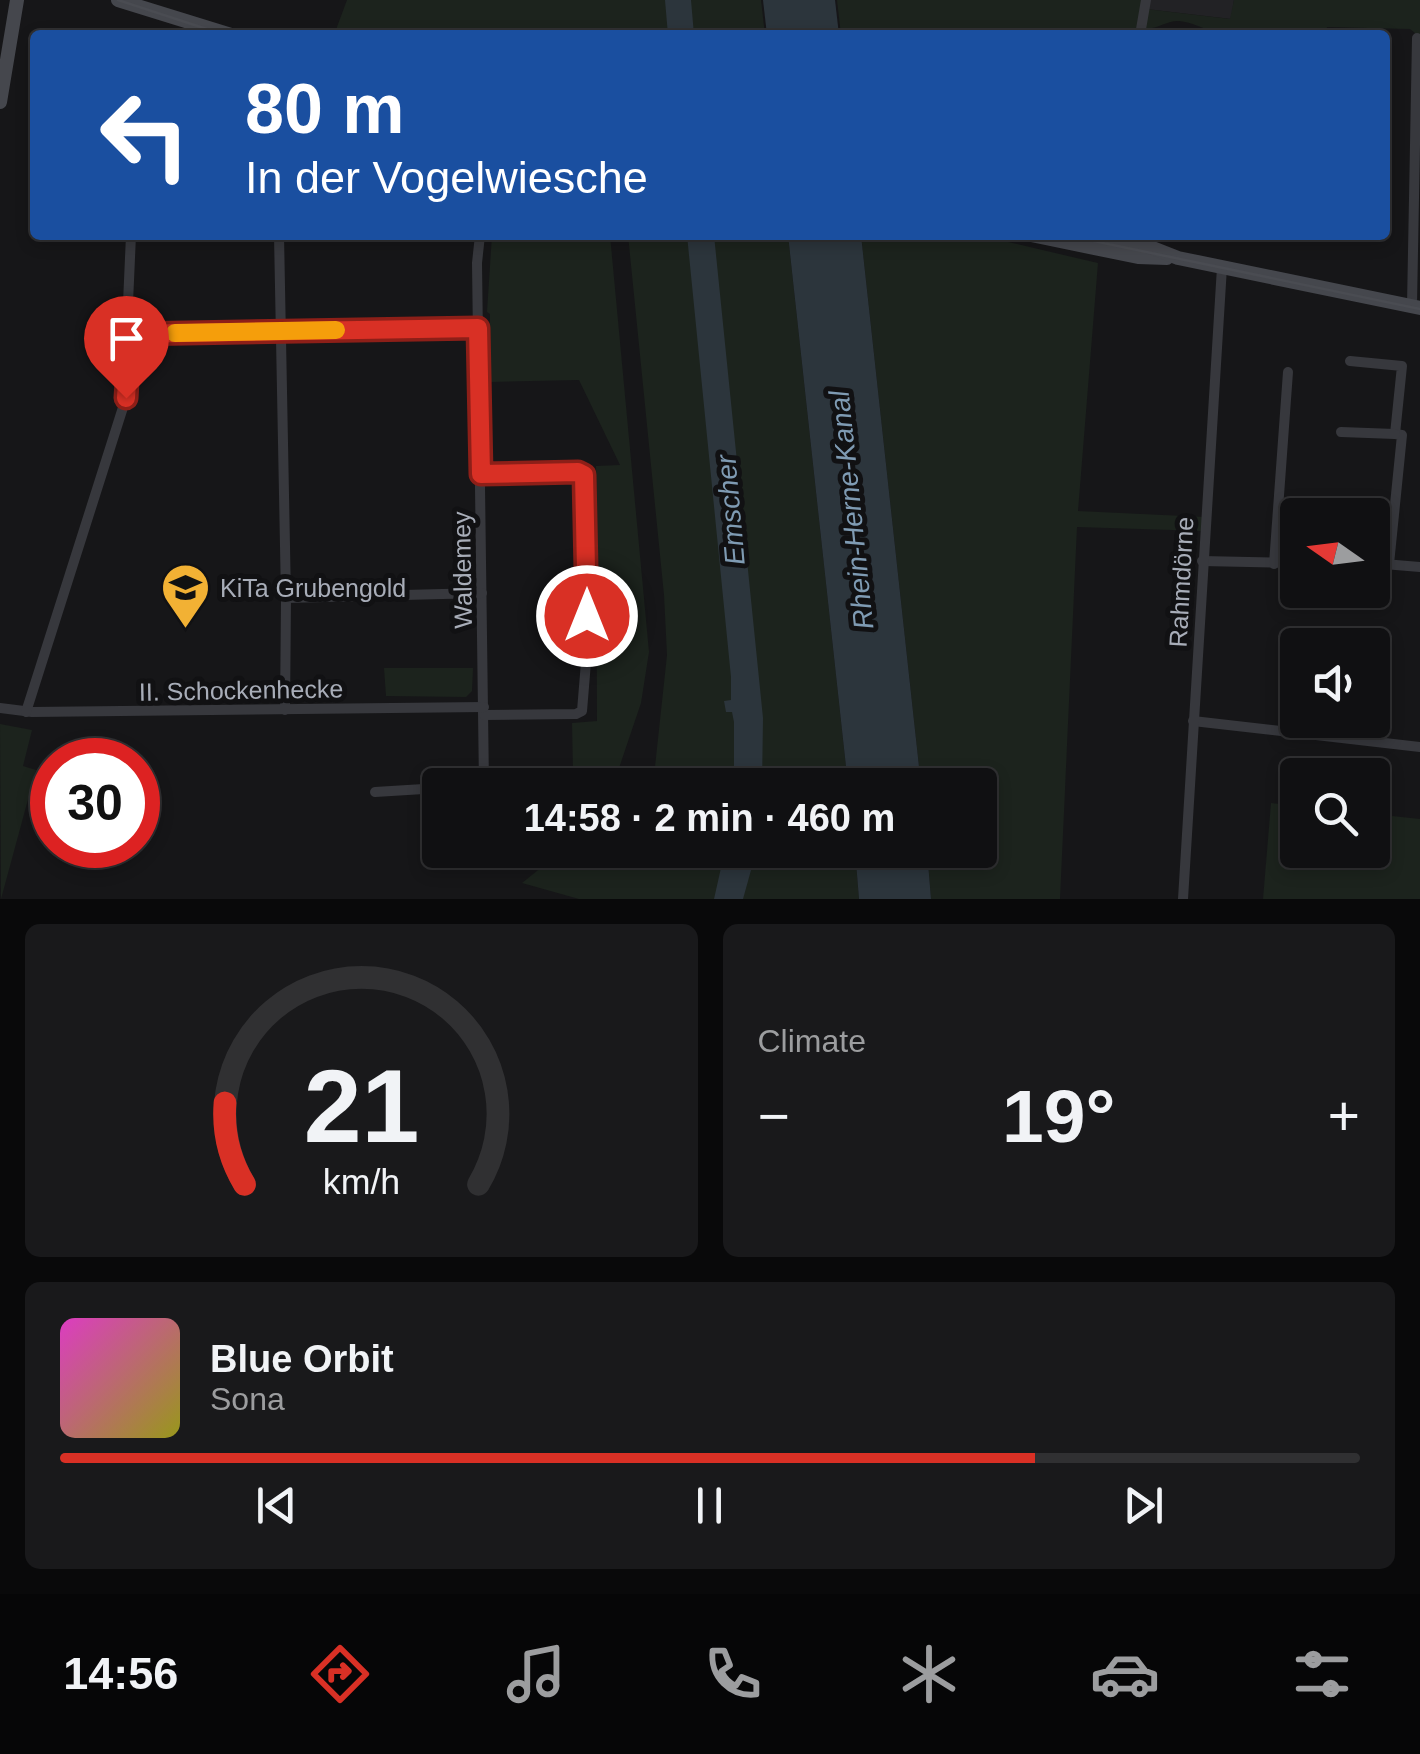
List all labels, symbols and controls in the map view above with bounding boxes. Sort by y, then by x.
icon: left [80,70,210,200]
text: 80 m [245,70,405,148]
text: In der Vogelwiesche [245,152,648,203]
pin [84,296,169,399]
icon: arrive [99,311,154,366]
water label: Rhein-Herne-Kanal [823,388,879,631]
water label: Emscher [710,452,751,566]
north arrow [1280,498,1390,608]
map controls [1280,498,1390,868]
street label: Waldemey [447,511,477,629]
street label: Rahmdörne [1164,516,1198,648]
school or university icon: KiTa Grubengold [159,562,211,630]
position arrow [535,564,639,668]
place label: KiTa Grubengold [220,574,406,602]
button: sound [1280,628,1390,738]
street label: II. Schockenhecke [139,674,343,706]
speed limit sign: 30 [30,738,160,868]
button: search [1280,758,1390,868]
text: 14:58 · 2 min · 460 m [524,797,895,839]
text: Climate [758,1023,866,1059]
text: 21 [303,1048,419,1164]
text: 19° [1002,1074,1115,1158]
text: − [758,1085,790,1147]
text: + [1328,1085,1360,1147]
text: km/h [323,1162,400,1202]
text: Blue Orbit [210,1338,394,1380]
text: Sona [210,1381,285,1417]
icon: previous [249,1478,304,1533]
icon: pause [682,1478,737,1533]
icon: next [1116,1478,1171,1533]
icon: directions [305,1639,375,1709]
icon: music [501,1639,571,1709]
icon: phone [698,1639,768,1709]
icon: climate [894,1639,964,1709]
icon: car [1090,1639,1160,1709]
icon: filters [1287,1639,1357,1709]
text: 14:56 [63,1648,178,1699]

